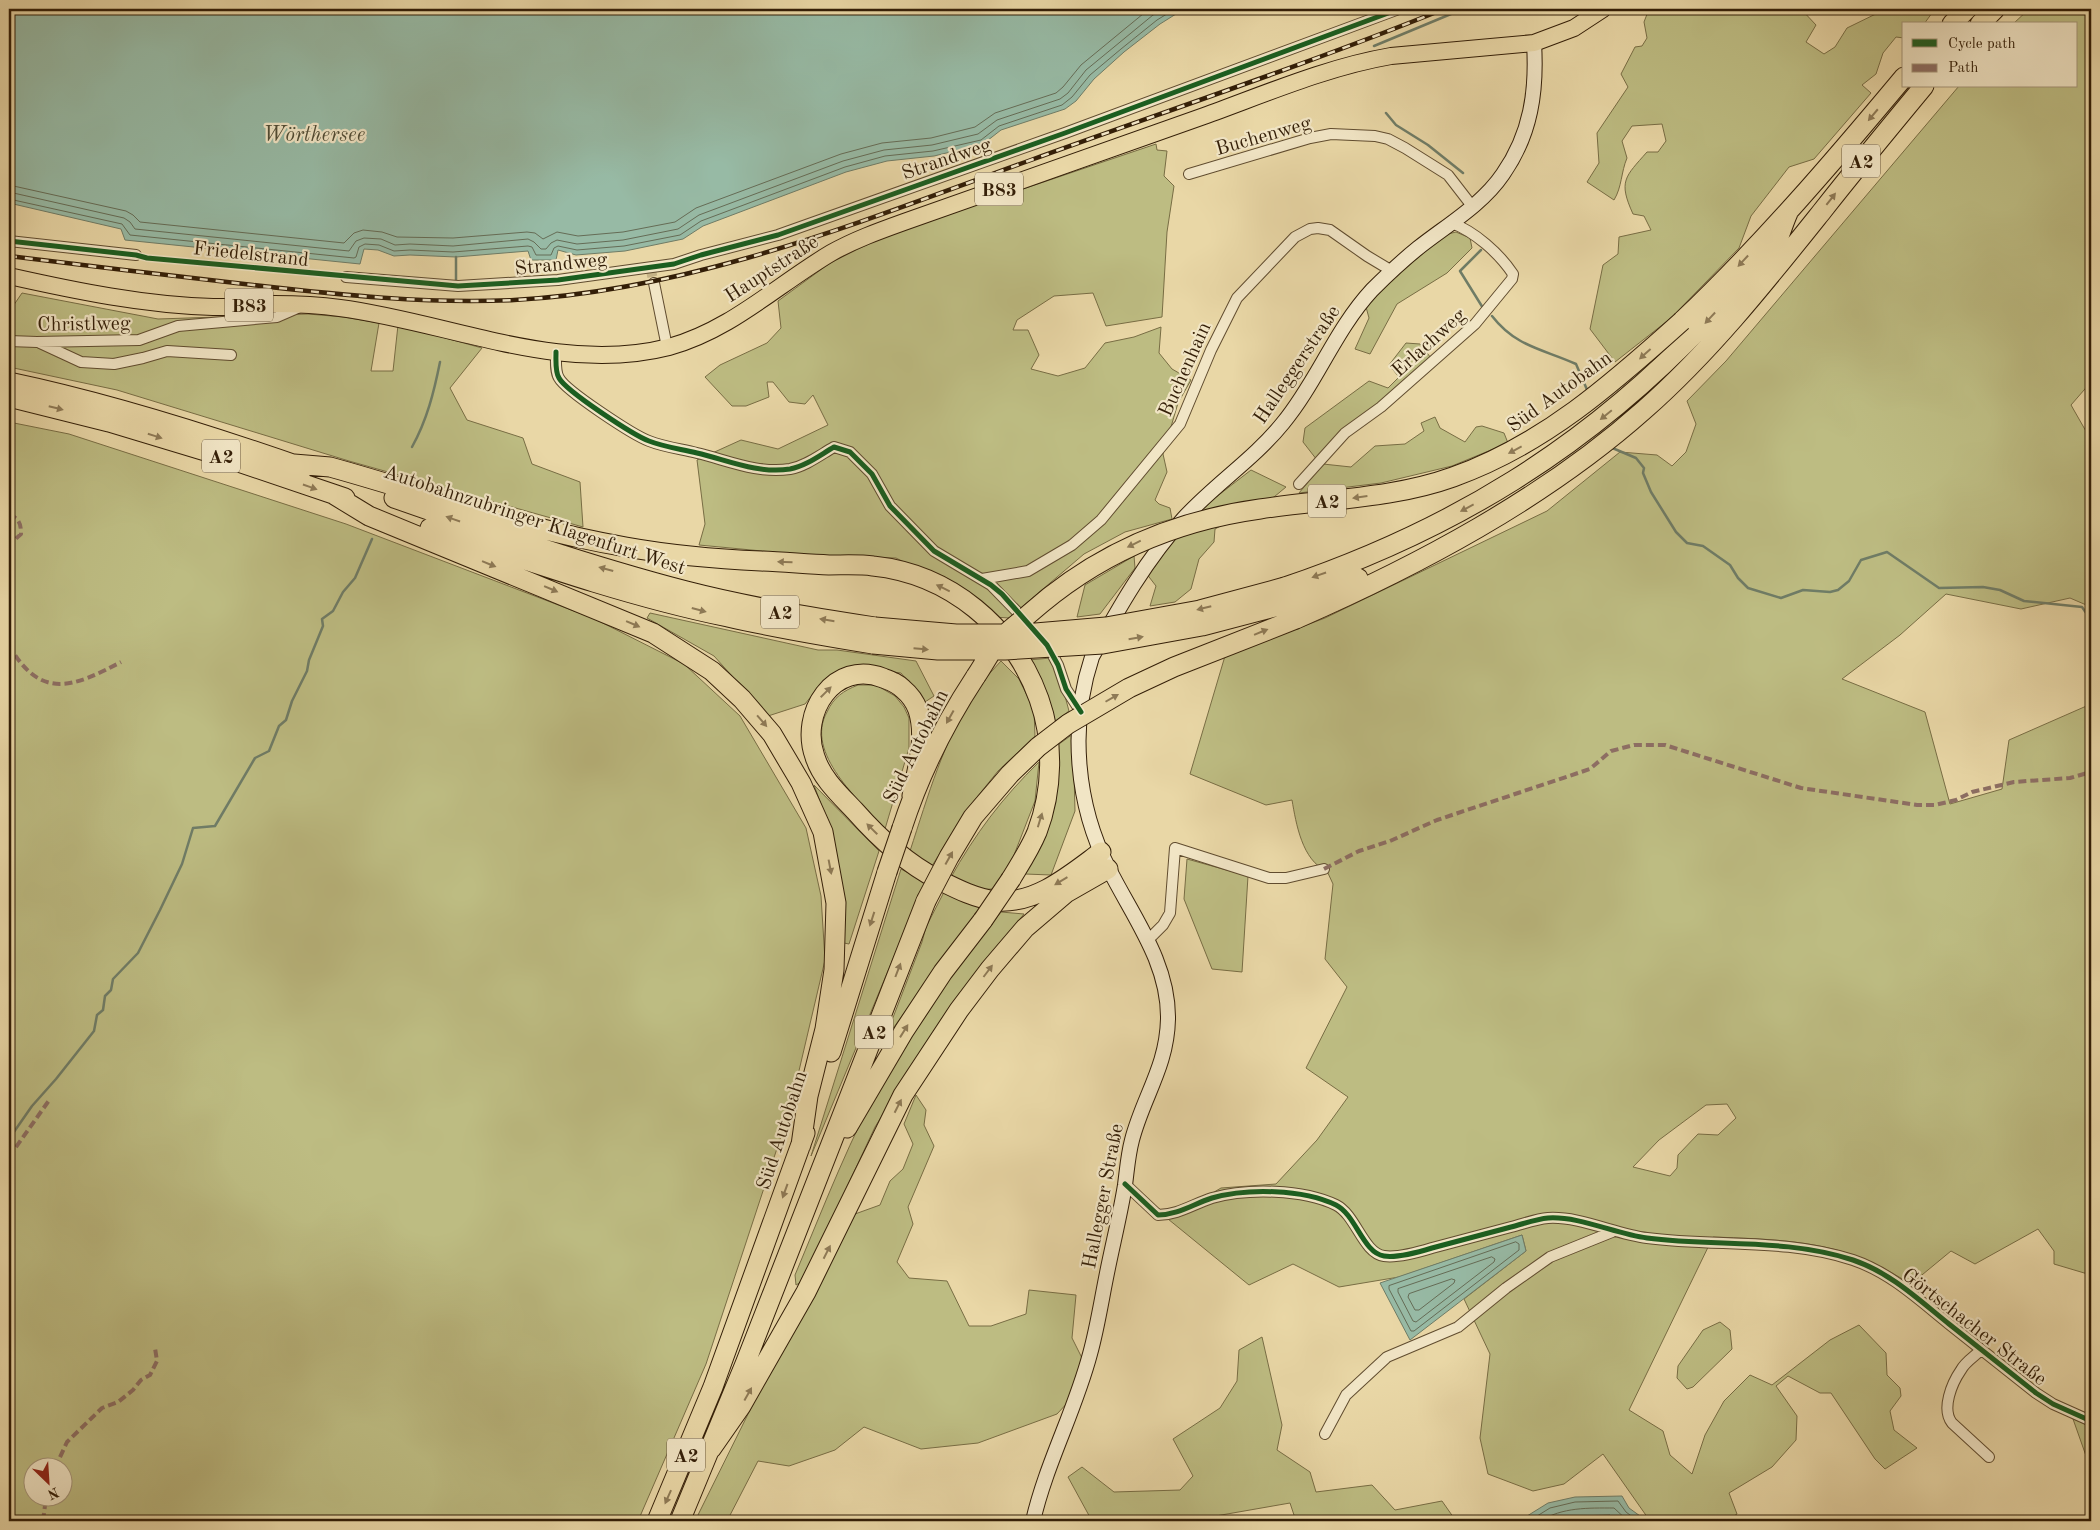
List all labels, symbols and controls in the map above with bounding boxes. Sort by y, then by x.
legend [1902,22,2078,88]
text: Cycle path [1948,37,2016,52]
text: Path [1948,61,1978,76]
one-way arrow [1867,108,1878,121]
street label: Buchenweg [1213,114,1314,160]
water label: Wörthersee [263,125,365,146]
street label: Strandweg [899,135,994,185]
road number: A2 [1842,144,1880,178]
road number: B83 [975,172,1023,205]
one-way arrow [1826,193,1837,206]
street label: Hauptstraße [722,232,822,307]
street label: Friedelstrand [192,239,310,271]
street label: Strandweg [514,250,609,280]
one-way arrow [1737,255,1749,267]
road number: B83 [225,288,273,322]
street label: Halleggerstraße [1251,302,1345,428]
street label: Erlachweg [1389,305,1470,382]
one-way arrow [1704,312,1716,324]
street label: Christlweg [37,314,131,336]
street label: Buchenhain [1156,319,1216,420]
street label: Süd Autobahn [1504,348,1616,437]
one-way arrow [1640,348,1652,360]
one-way arrow [49,404,64,412]
one-way arrow [1600,409,1613,420]
one-way arrow [148,433,163,441]
road number: A2 [202,440,240,472]
one-way arrow [1508,446,1522,455]
street label: Autobahnzubringer Klagenfurt West [381,463,688,579]
one-way arrow [303,483,318,491]
road number: A2 [1308,484,1346,518]
one-way arrow [1352,493,1368,501]
one-way arrow [1460,504,1474,512]
one-way arrow [445,514,460,522]
one-way arrow [1127,540,1141,548]
one-way arrow [777,558,793,566]
one-way arrow [482,560,497,568]
one-way arrow [599,565,614,573]
one-way arrow [1312,572,1327,579]
one-way arrow [936,584,951,592]
one-way arrow [544,586,558,594]
road number: A2 [761,596,799,628]
one-way arrow [1197,604,1212,612]
one-way arrow [692,606,707,614]
one-way arrow [818,615,834,623]
one-way arrow [626,621,640,629]
one-way arrow [1254,628,1268,636]
one-way arrow [1128,634,1144,642]
one-way arrow [914,645,930,653]
one-way arrow [820,686,832,698]
street label: Süd Autobahn [881,687,953,807]
one-way arrow [1106,693,1119,702]
one-way arrow [946,710,955,723]
one-way arrow [756,715,767,728]
one-way arrow [1037,812,1045,827]
one-way arrow [866,823,878,835]
one-way arrow [945,851,953,865]
one-way arrow [826,859,834,874]
one-way arrow [1055,876,1068,885]
one-way arrow [868,911,875,926]
one-way arrow [895,963,903,977]
one-way arrow [983,965,994,978]
road number: A2 [855,1016,893,1048]
one-way arrow [899,1025,909,1038]
street label: Süd Autobahn [754,1068,812,1193]
one-way arrow [894,1099,902,1113]
street label: Hallegger Straße [1080,1122,1128,1271]
one-way arrow [781,1184,789,1199]
one-way arrow [823,1245,831,1259]
street label: Görtschacher Straße [1898,1265,2050,1390]
one-way arrow [744,1387,752,1401]
road number: A2 [667,1438,705,1472]
north arrow [22,1458,72,1508]
text: N [45,1484,61,1502]
one-way arrow [663,1490,671,1504]

